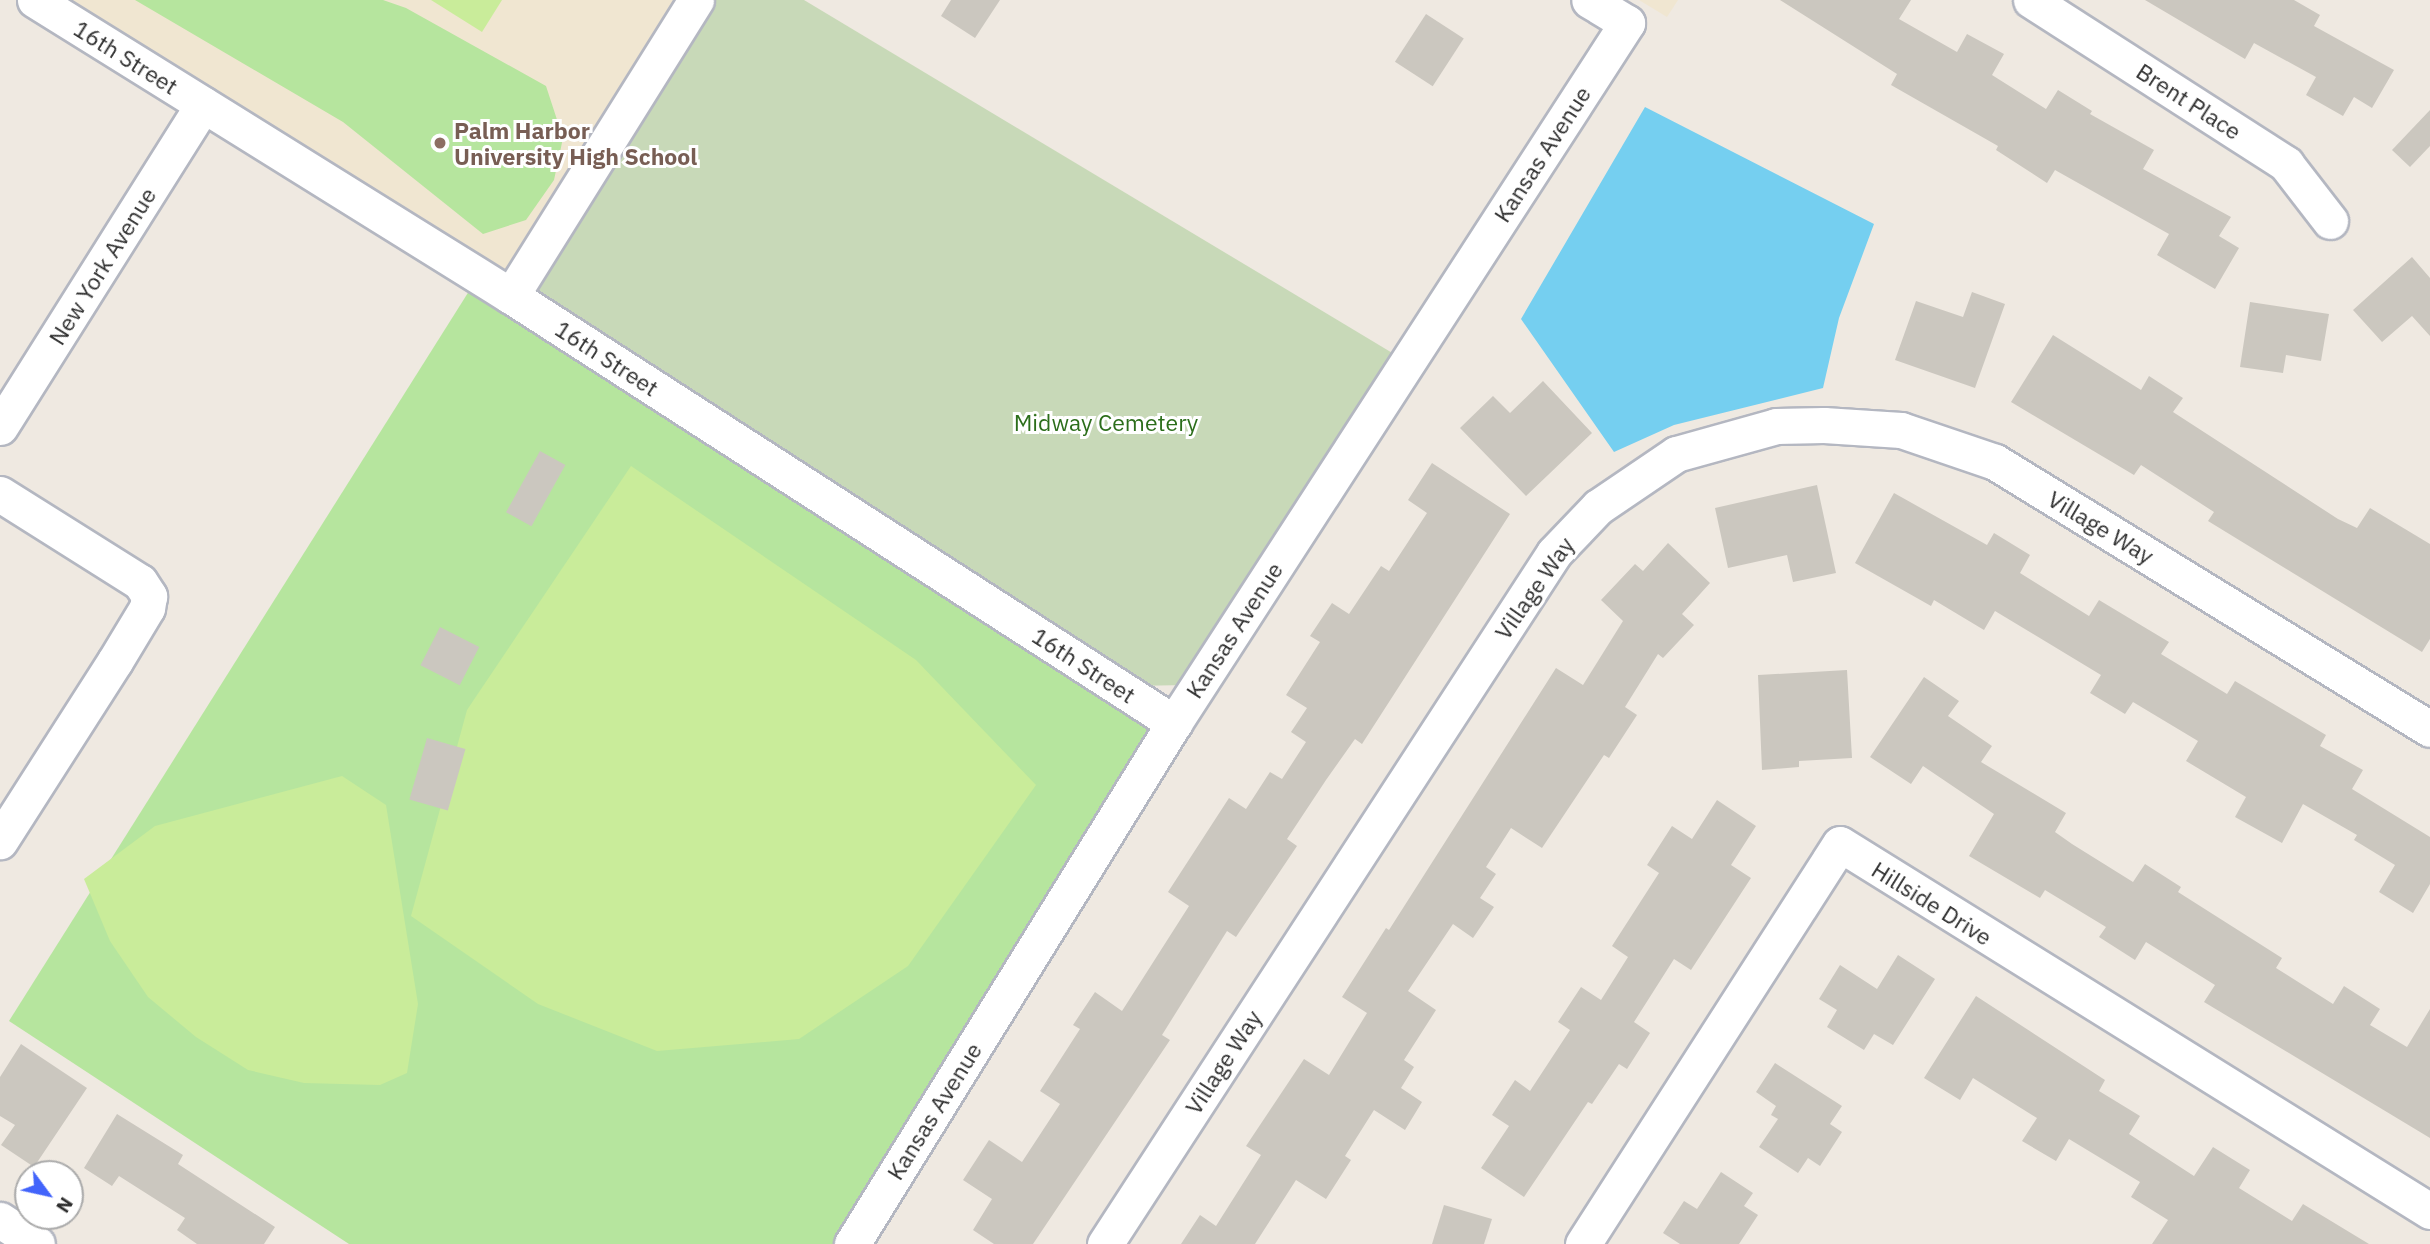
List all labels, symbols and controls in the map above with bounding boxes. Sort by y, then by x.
street label: 16th Street [69,14,183,100]
street label: Brent Place [2132,57,2246,145]
street label: Kansas Avenue [1488,81,1596,227]
place label: Palm Harbor University High School [454,116,697,170]
marker: Palm Harbor University High School [432,135,448,151]
street label: New York Avenue [43,182,161,350]
street label: 16th Street [550,314,664,402]
park label: Midway Cemetery [1014,408,1198,436]
street label: Village Way [2043,485,2159,569]
street label: Village Way [1489,532,1579,644]
street label: Kansas Avenue [1180,557,1288,703]
street label: 16th Street [1027,621,1141,709]
street label: Hillside Drive [1867,855,1997,951]
street label: Village Way [1179,1005,1267,1119]
street label: Kansas Avenue [881,1037,987,1185]
north arrow [14,1160,84,1230]
text: N [51,1193,79,1218]

